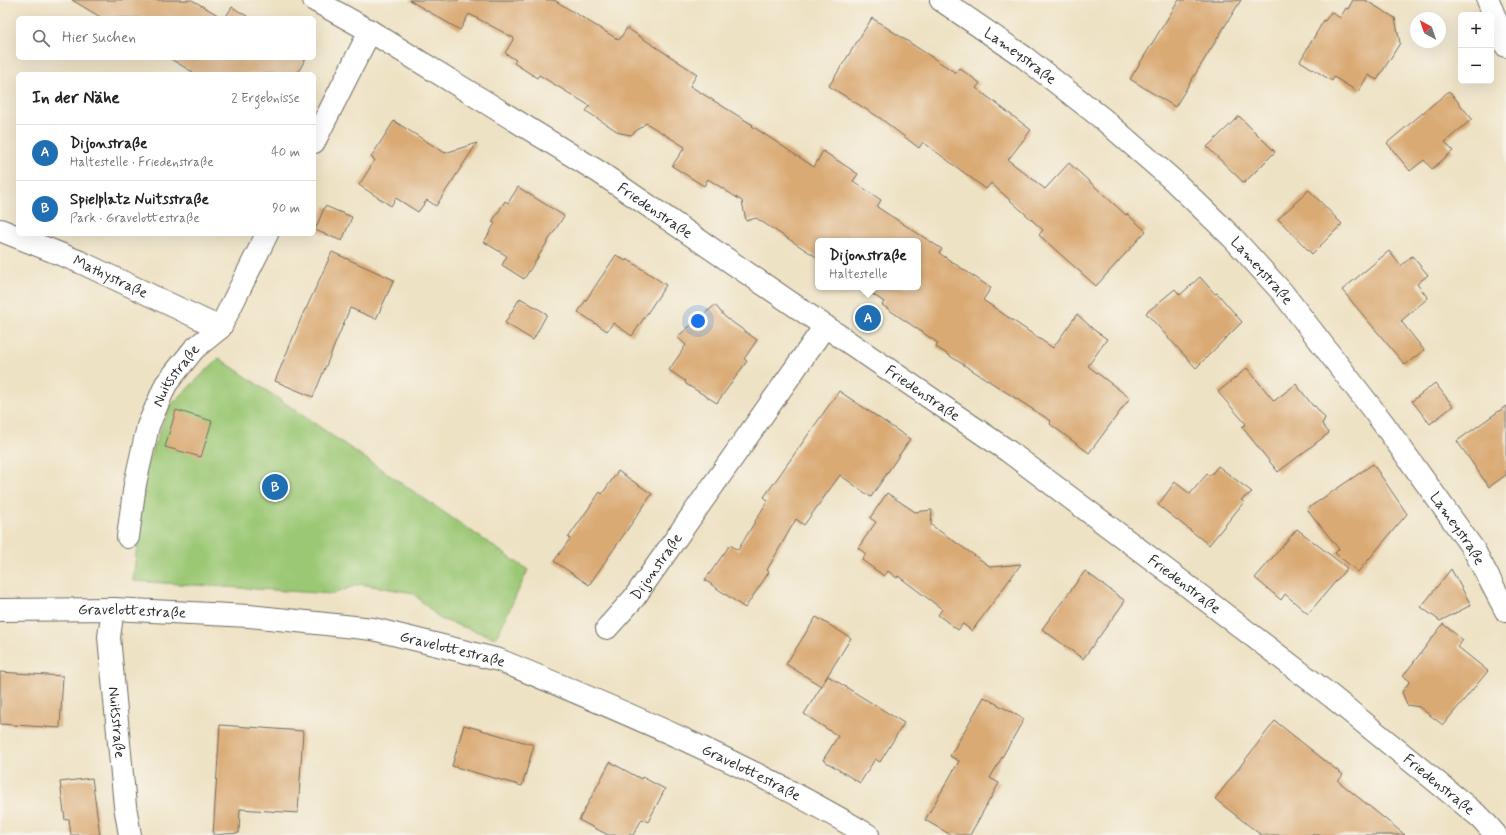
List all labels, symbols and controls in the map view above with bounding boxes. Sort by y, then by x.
north arrow [1410,12,1446,48]
map controls [1458,12,1494,84]
button: + [1458,12,1494,48]
search box [16,16,316,60]
street label: Lameystraße [980,23,1060,90]
icon: search [30,27,52,49]
text: Hier suchen [62,28,136,48]
button: − [1458,48,1494,84]
text: In der Nähe [32,87,120,109]
text: 2 Ergebnisse [231,90,300,107]
text: Dijonstraße [70,134,147,154]
text: A [41,144,49,161]
text: 40 m [271,144,300,161]
text: Haltestelle · Friedenstraße [70,154,214,171]
street label: Friedenstraße [613,178,696,244]
text: Spielplatz Nuitsstraße [70,190,209,210]
text: B [41,200,49,217]
text: 90 m [272,200,300,217]
text: Park · Gravelottestraße [70,210,200,227]
street label: Lameystraße [1226,233,1297,309]
popup [815,238,921,290]
text: Dijonstraße [829,246,907,266]
street label: Mathystraße [69,251,151,304]
text: Haltestelle [829,266,888,283]
pin: A [855,303,881,333]
your location [688,311,708,331]
street label: Nuitsstraße [148,341,205,410]
street label: Friedenstraße [881,361,964,427]
pin: B [262,472,288,502]
street label: Lameystraße [1425,488,1489,569]
street label: Dijonstraße [627,529,687,604]
street label: Friedenstraße [1143,550,1225,619]
street label: Gravelottestraße [78,600,186,624]
street label: Gravelottestraße [398,627,508,673]
street label: Nuitsstraße [103,686,129,759]
street label: Gravelottestraße [698,740,804,806]
street label: Friedenstraße [1399,750,1479,820]

